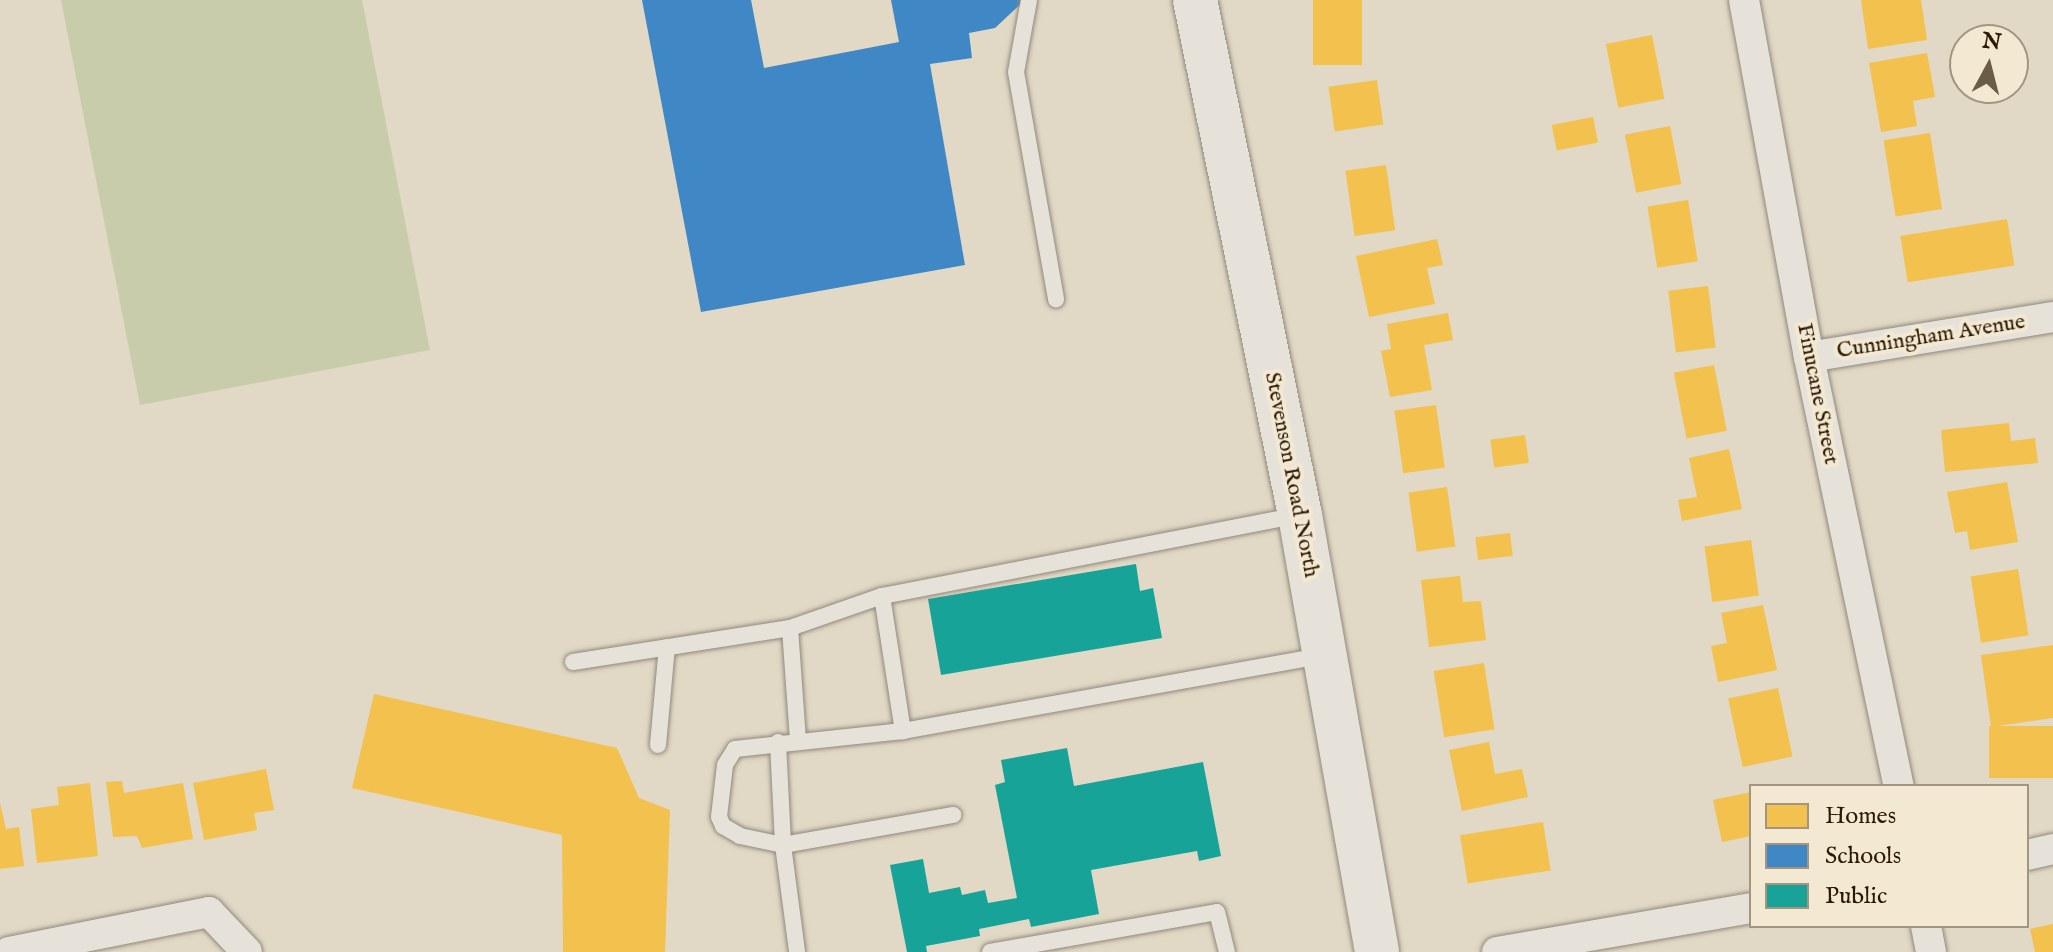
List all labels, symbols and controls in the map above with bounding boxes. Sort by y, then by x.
north arrow [1949,24,2029,104]
text: N [1981,27,2003,57]
street label: Cunningham Avenue [1835,309,2027,365]
street label: Finucane Street [1790,321,1844,467]
street label: Stevenson Road North [1258,370,1324,580]
legend [1749,784,2029,928]
text: Homes [1825,801,1896,832]
text: Schools [1825,841,1901,872]
text: Public [1825,881,1887,912]

